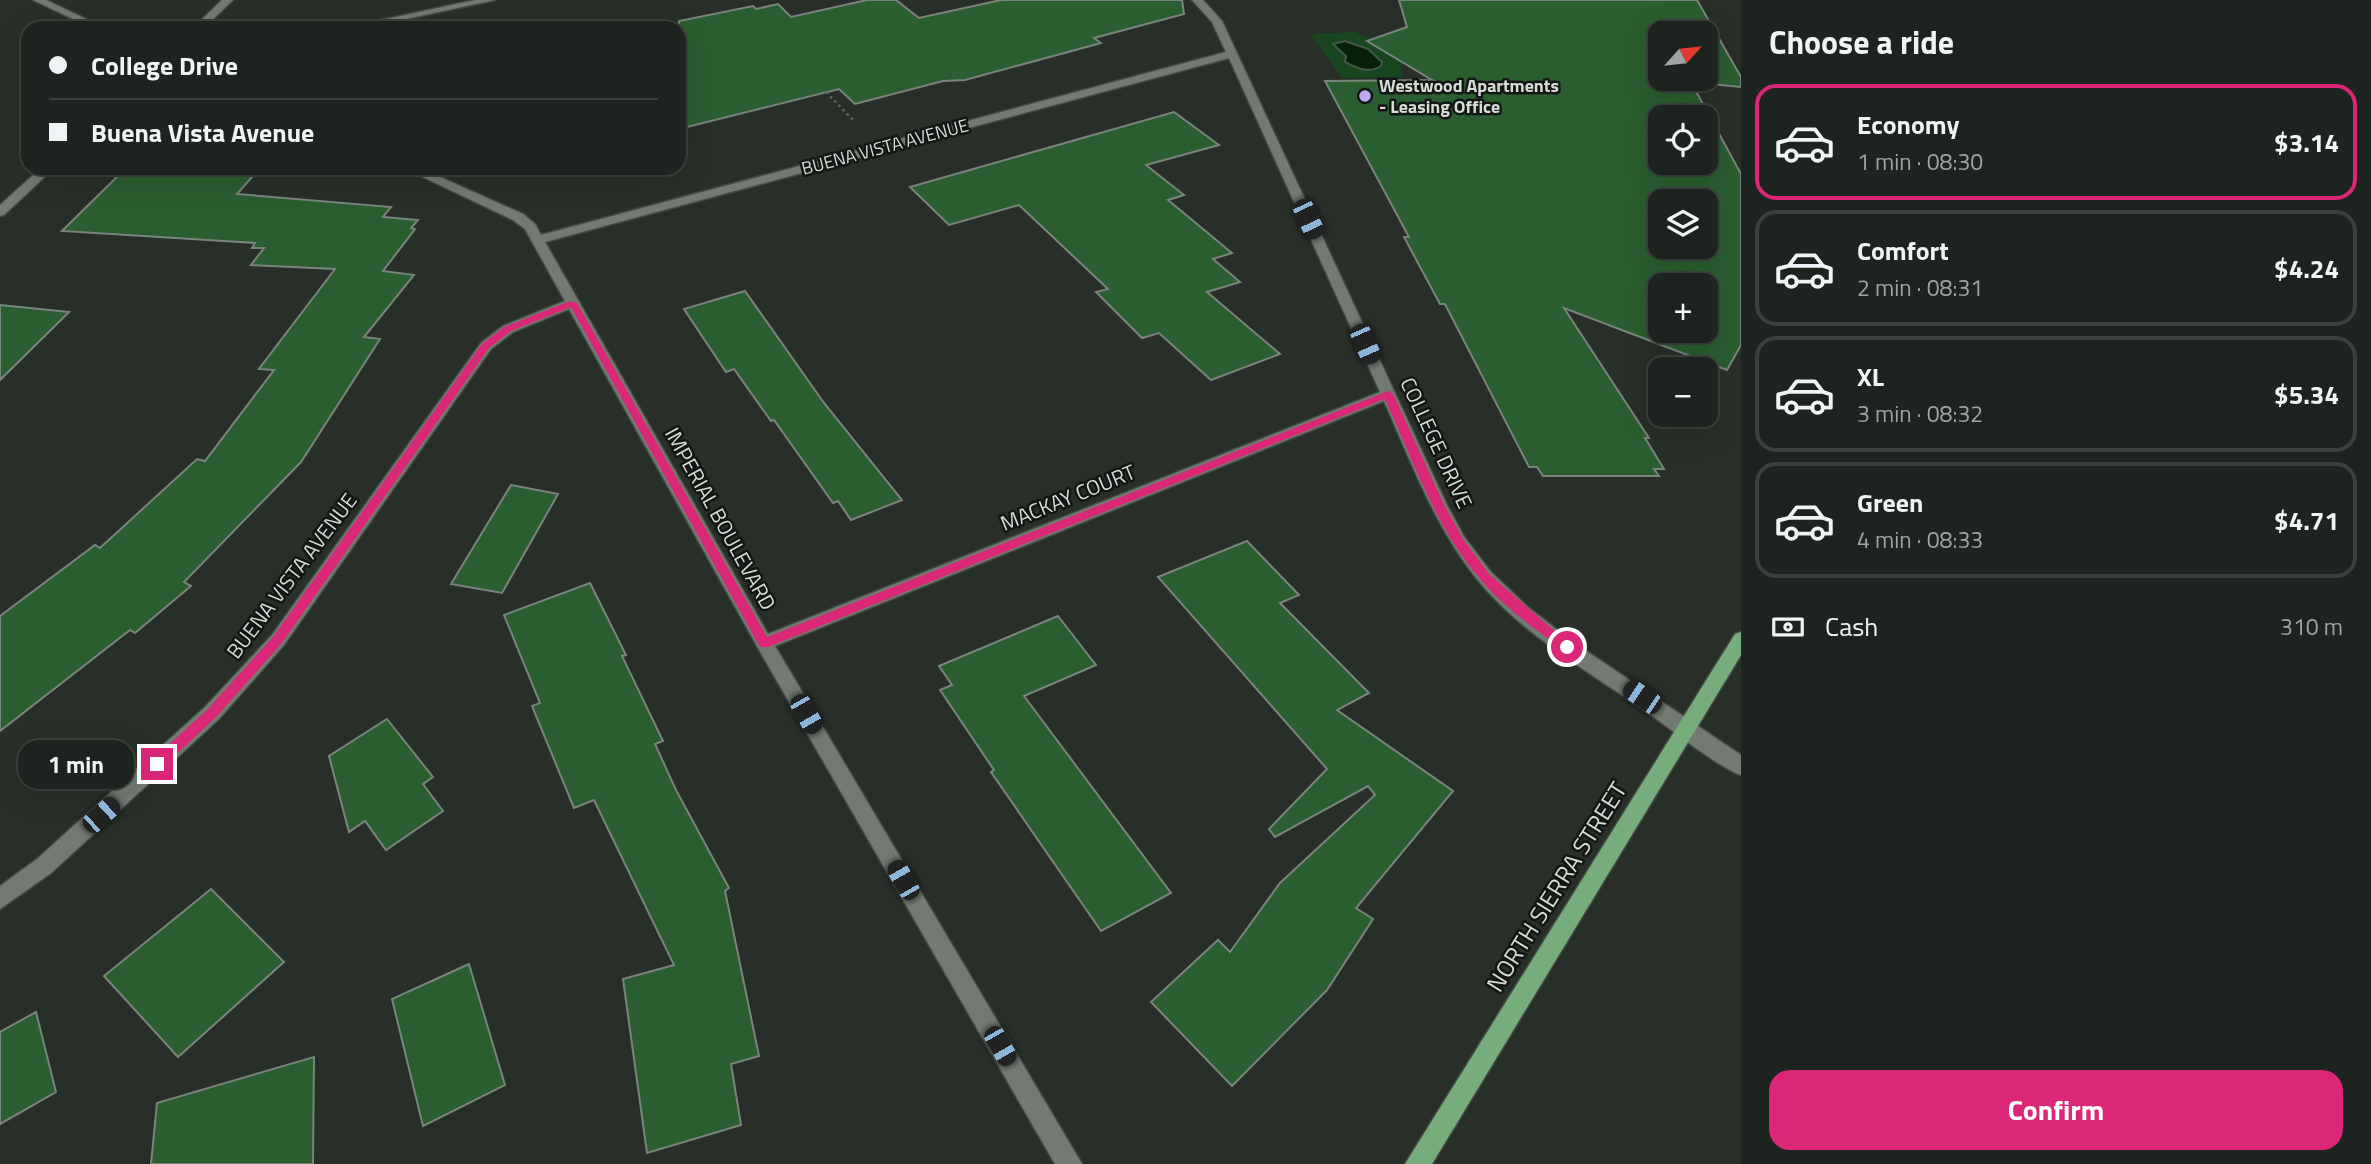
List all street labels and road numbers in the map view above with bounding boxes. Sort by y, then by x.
street label: BUENA VISTA AVENUE [798,111,971,182]
street label: COLLEGE DRIVE [1393,372,1481,513]
street label: IMPERIAL BOULEVARD [657,421,785,616]
street label: MACKAY COURT [995,455,1140,539]
street label: BUENA VISTA AVENUE [218,486,364,665]
street label: NORTH SIERRA STREET [1477,774,1636,998]

